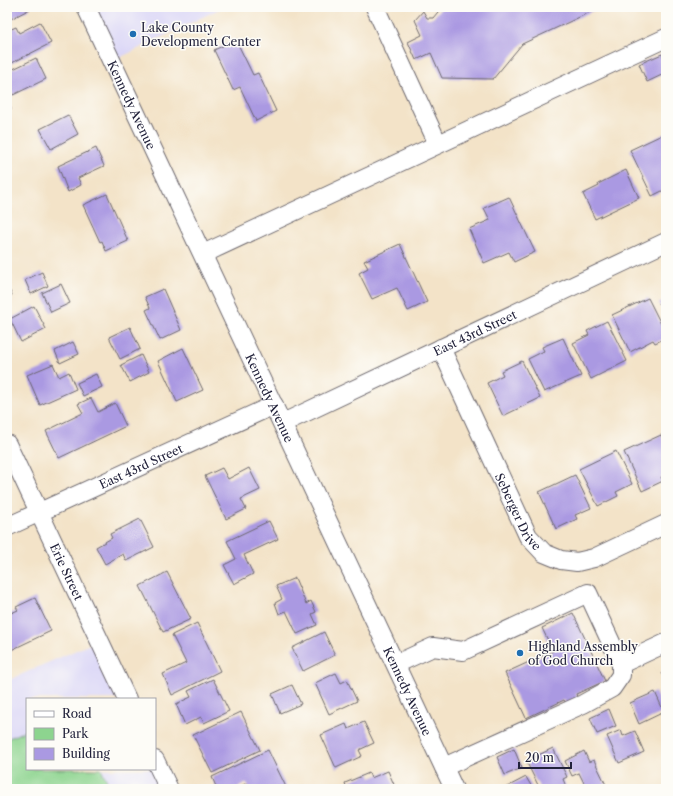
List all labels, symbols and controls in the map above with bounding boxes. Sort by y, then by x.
place label: Lake County Development Center [141,20,261,49]
marker: Lake County Development Center [128,29,138,39]
street label: Kennedy Avenue [105,58,159,152]
street label: East 43rd Street [431,306,519,358]
street label: Kennedy Avenue [243,351,297,445]
street label: East 43rd Street [97,440,186,491]
street label: Seberger Drive [492,470,545,553]
street label: Erie Street [47,541,87,603]
place label: Highland Assembly of God Church [528,639,638,668]
street label: Kennedy Avenue [381,644,435,738]
marker: Highland Assembly of God Church [515,648,525,658]
legend [26,698,156,770]
text: Road [62,706,92,721]
text: Park [62,726,89,741]
scale bar [519,744,571,770]
text: Building [62,746,110,761]
text: 20 m [525,750,554,765]

